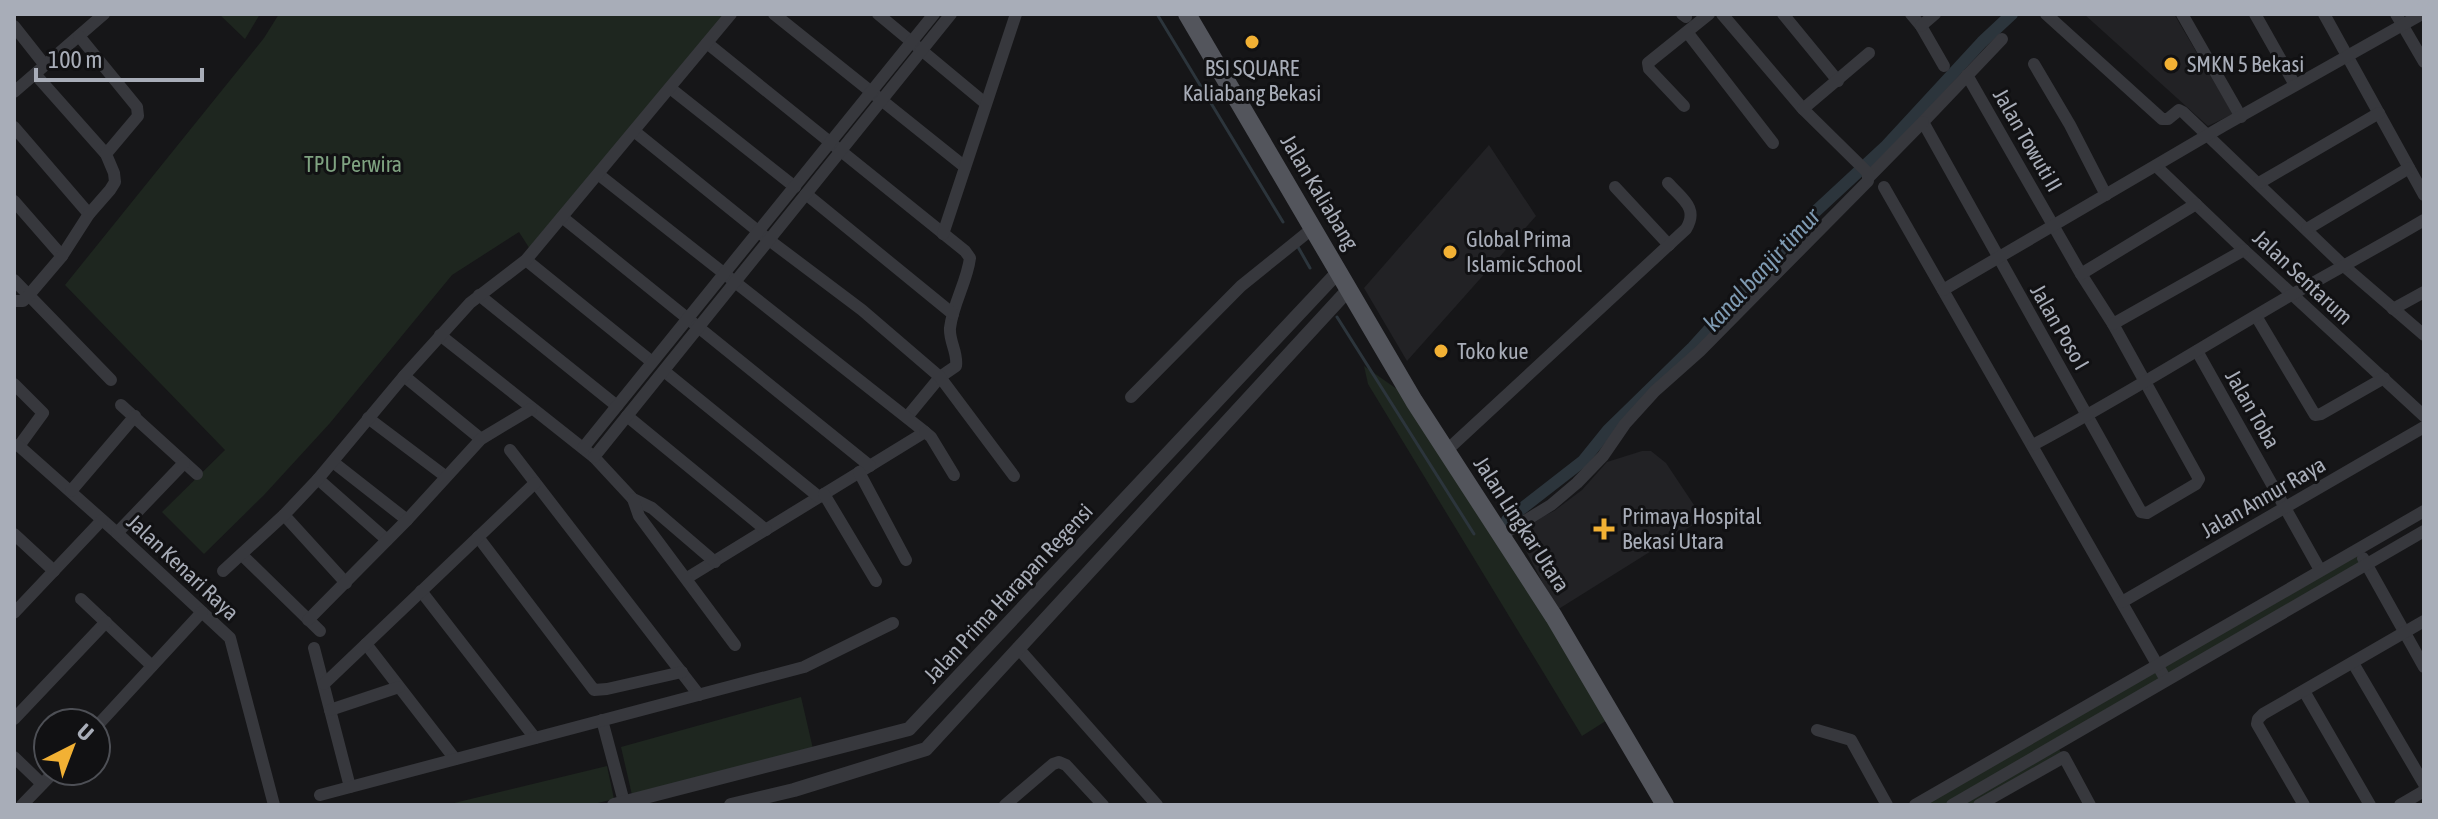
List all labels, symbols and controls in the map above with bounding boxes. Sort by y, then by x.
scale bar [36,32,202,82]
marker: BSI SQUARE Kaliabang Bekasi [1243,33,1261,51]
text: 100 m [48,46,102,73]
place label: SMKN 5 Bekasi [2187,51,2304,77]
place label: BSI SQUARE Kaliabang Bekasi [1183,55,1321,106]
marker: SMKN 5 Bekasi [2162,55,2180,73]
street label: Jalan Towuti II [1988,84,2068,196]
street label: Jalan Kaliabang [1276,130,1365,255]
park label: TPU Perwira [304,151,402,177]
water label: kanal banjir timur [1698,202,1826,337]
street label: Jalan Sentarum [2248,224,2358,330]
place label: Global Prima Islamic School [1466,226,1582,277]
marker: Global Prima Islamic School [1441,243,1459,261]
street label: Jalan Poso I [2025,280,2095,374]
place label: Toko kue [1457,338,1529,364]
marker: Toko kue [1432,342,1450,360]
street label: Jalan Toba [2220,365,2286,453]
street label: Jalan Annur Raya [2196,451,2330,543]
street label: Jalan Lingkar Utara [1469,452,1575,596]
street label: Jalan Prima Harapan Regensi [918,498,1098,688]
place label: Primaya Hospital Bekasi Utara [1622,503,1761,554]
street label: Jalan Kenari Raya [122,509,244,625]
marker: Primaya Hospital Bekasi Utara [1593,518,1615,540]
north arrow [32,707,112,787]
text: U [72,718,99,746]

